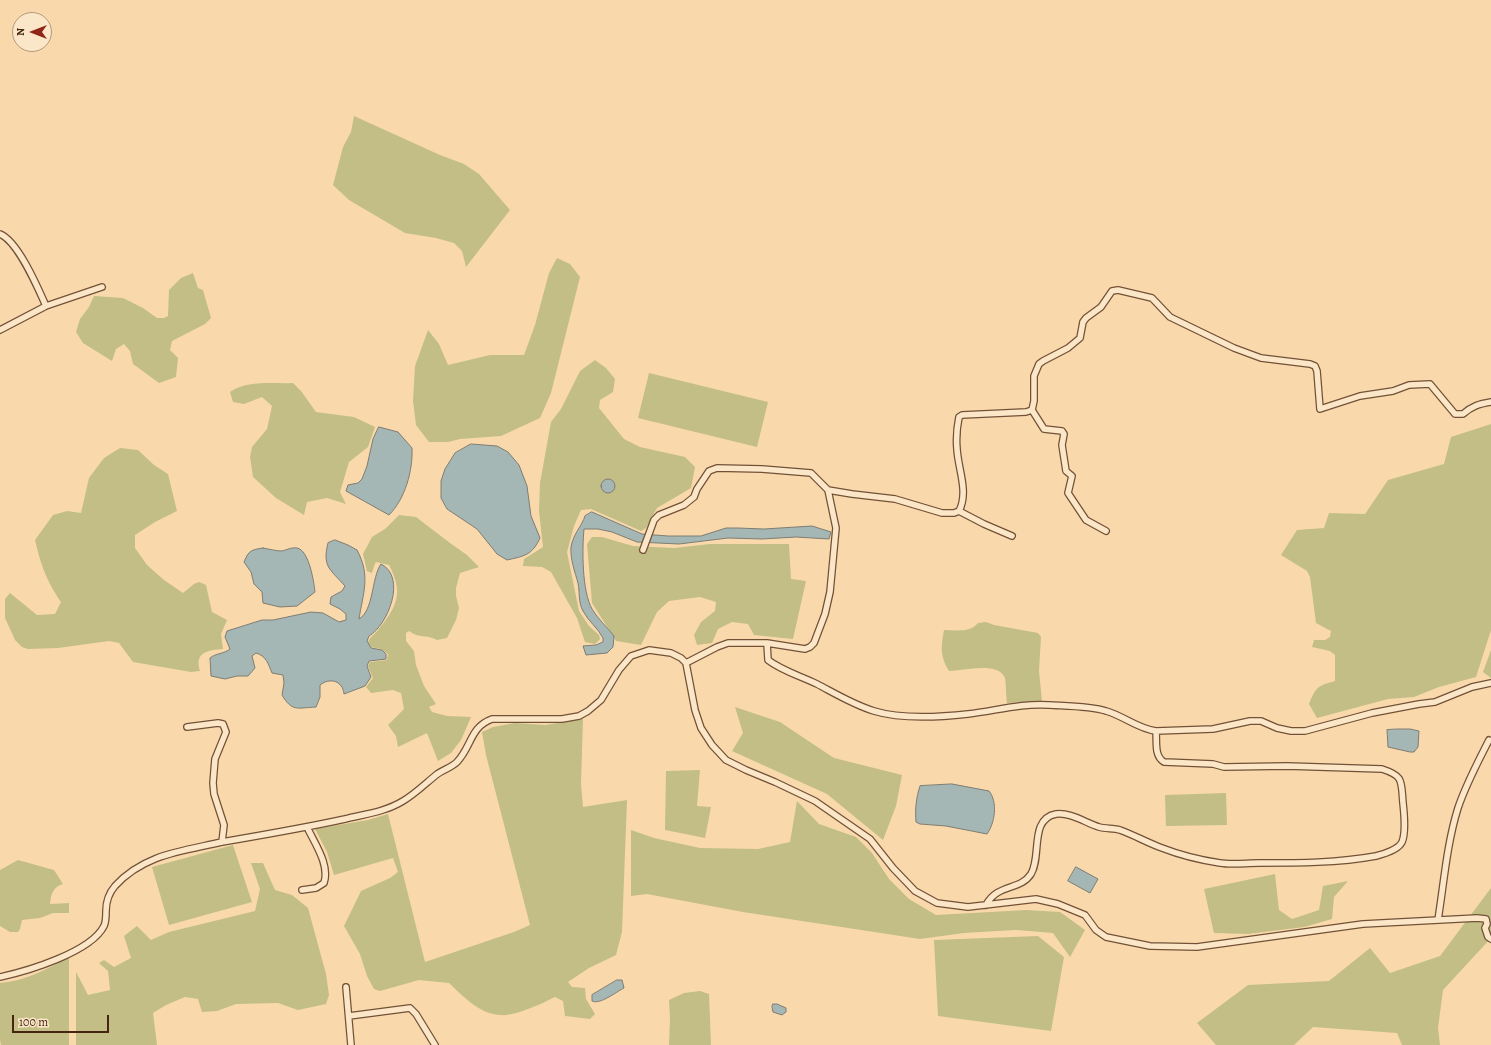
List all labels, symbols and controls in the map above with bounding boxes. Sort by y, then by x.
north arrow [12,12,52,52]
text: N [13,28,28,36]
scale bar [14,1007,111,1033]
text: 100 m [19,1014,48,1030]

